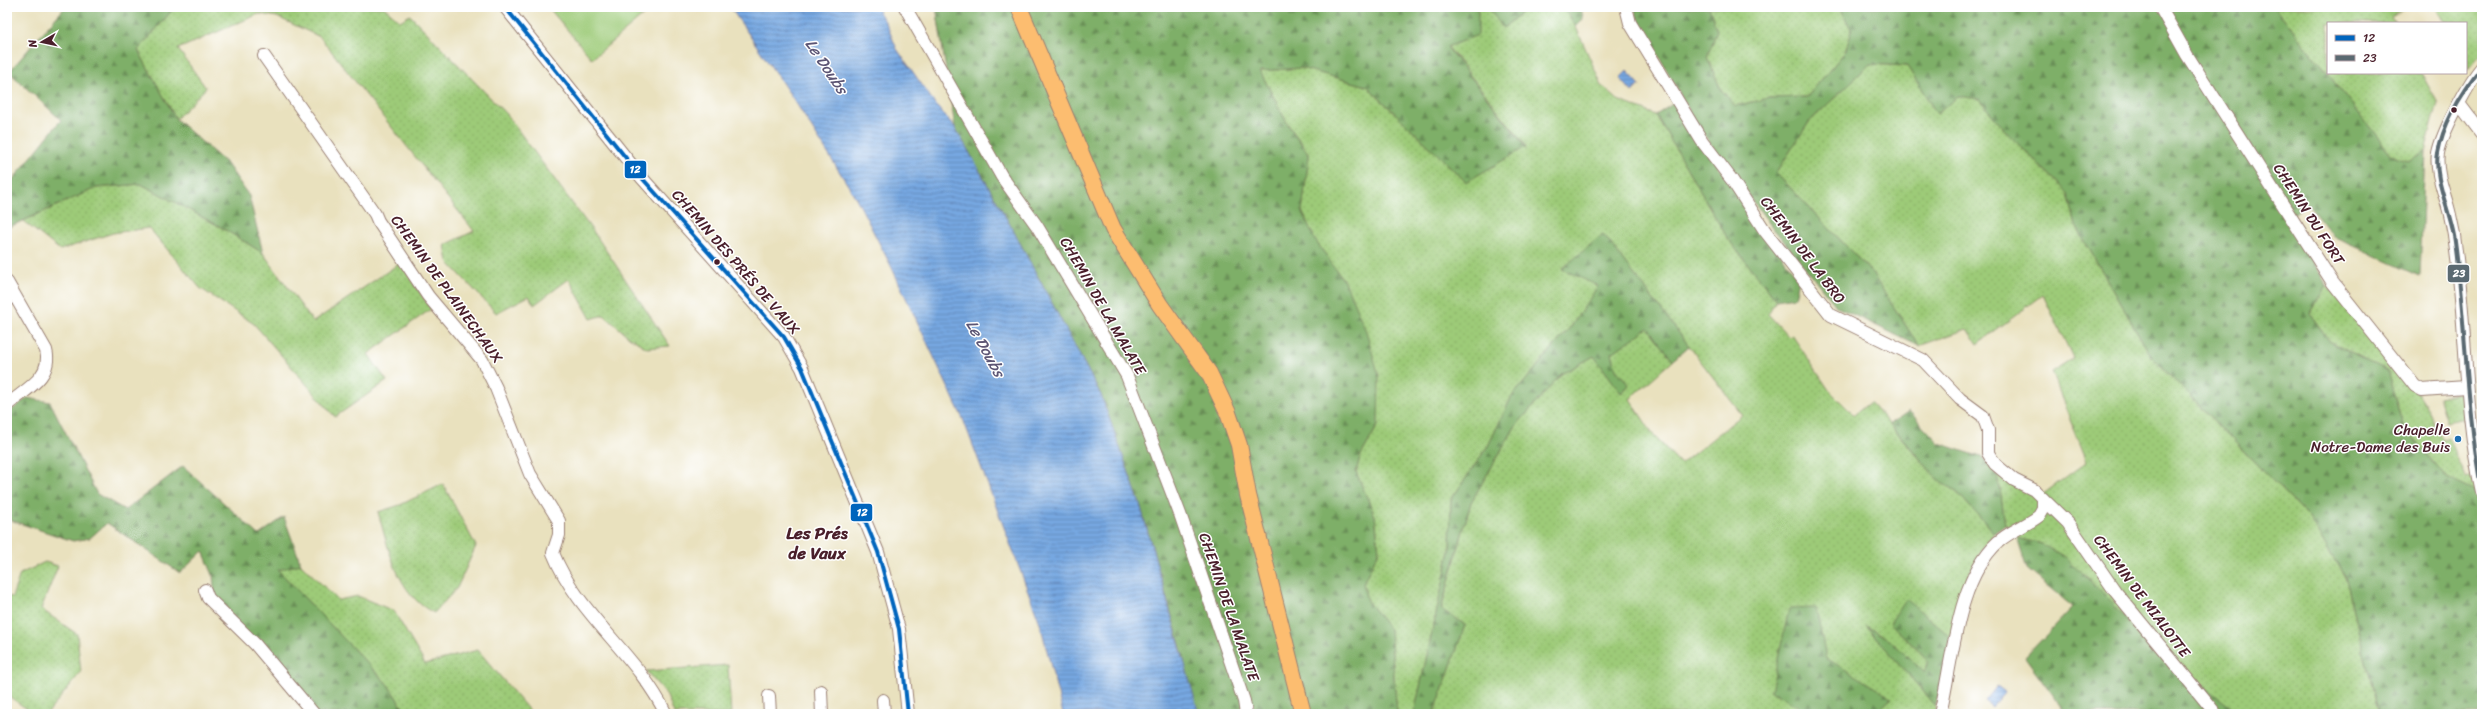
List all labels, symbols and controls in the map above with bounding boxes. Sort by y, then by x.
north arrow [22,22,62,62]
legend [2327,22,2467,74]
text: 12 [2363,27,2375,49]
water label: Le Doubs [797,32,857,102]
text: N [23,38,43,50]
text: 23 [2363,47,2377,69]
unlabelled marker [2449,105,2459,115]
street label: CHEMIN DU FORT [2266,158,2352,271]
line badge: 12 [624,160,647,179]
text: 12 [629,160,641,179]
street label: CHEMIN DES PRÉS DE VAUX [665,183,807,341]
street label: CHEMIN DE LA BRO [1754,190,1853,310]
street label: CHEMIN DE PLAINECHAUX [384,209,510,369]
street label: CHEMIN DE LA MALATE [1053,232,1154,381]
unlabelled marker [712,257,722,267]
line badge: 23 [2447,264,2470,283]
text: 23 [2452,264,2466,283]
water label: Le Doubs [958,314,1014,384]
place label: Chapelle Notre-Dame des Buis [2311,417,2451,460]
marker: Chapelle Notre-Dame des Buis [2453,434,2463,444]
line badge: 12 [850,503,873,522]
text: 12 [856,503,868,522]
district label: Les Prés de Vaux [786,518,849,568]
street label: CHEMIN DE LA MALATE [1191,529,1267,686]
street label: CHEMIN DE MIALOTTE [2087,529,2198,665]

